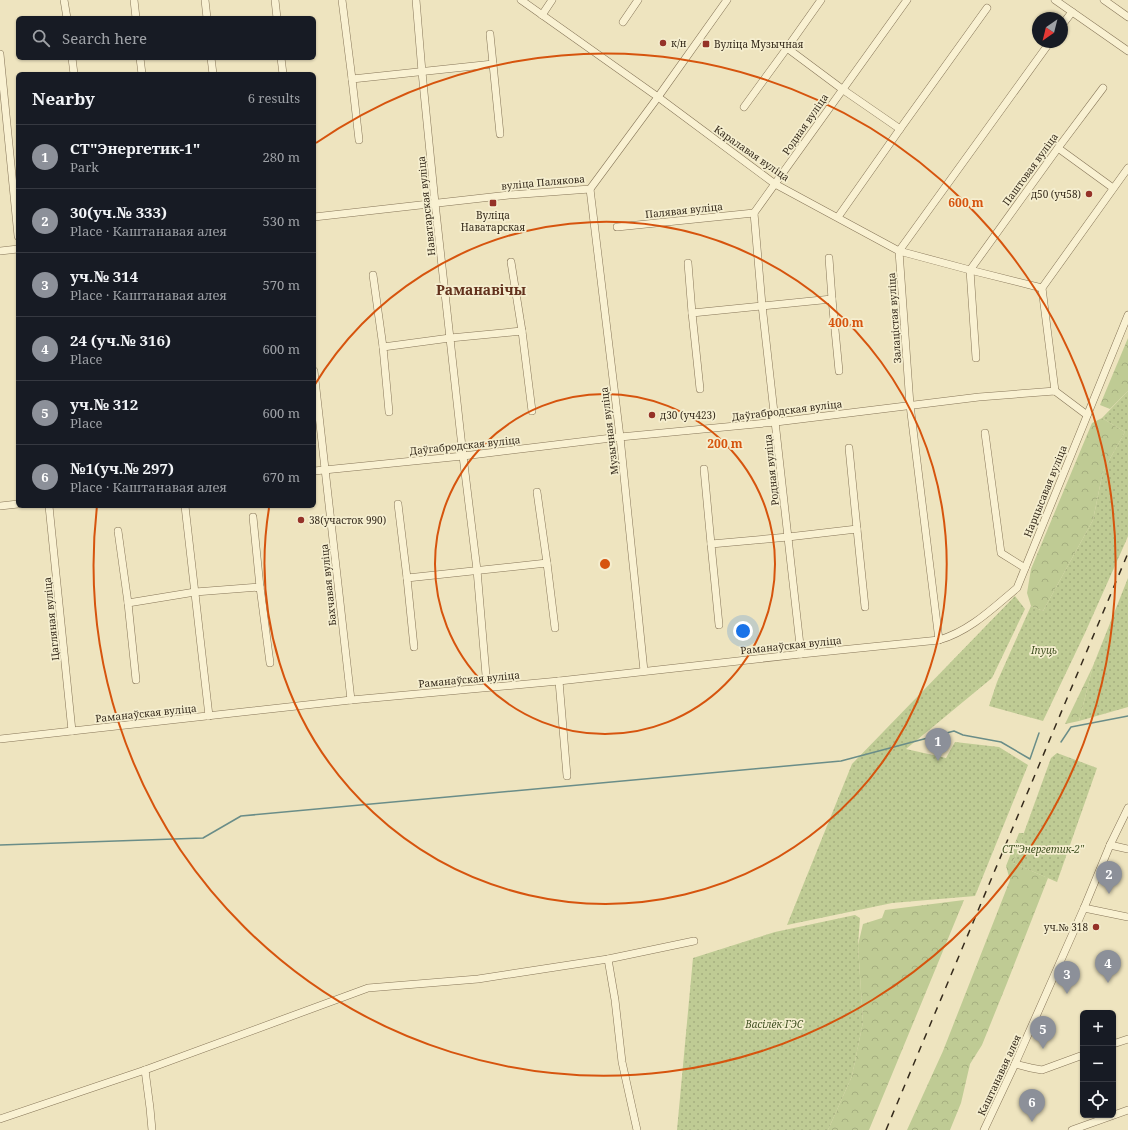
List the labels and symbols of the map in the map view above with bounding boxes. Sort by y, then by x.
north arrow [1032,12,1068,48]
place label: к/н [671,36,687,50]
place label: Вуліца Музычная [714,37,804,51]
marker: к/н [658,38,668,48]
marker: Вуліца Музычная [701,39,711,49]
street label: Родная вуліца [779,90,832,157]
street label: Каралавая вуліца [711,122,793,185]
street label: Паштовая вуліца [999,130,1061,208]
street label: Наватарская вуліца [414,155,438,257]
street label: вуліца Палякова [501,171,586,193]
place label: д50 (уч58) [1031,187,1081,201]
marker: д50 (уч58) [1084,189,1094,199]
text: 600 m [948,194,984,211]
marker: Вуліца Наватарская [488,198,498,208]
street label: Палявая вуліца [644,199,724,221]
place label: Вуліца Наватарская [461,208,526,234]
street label: Залацістая вуліца [884,272,904,364]
district label: Раманавічы [436,280,527,299]
text: 400 m [828,314,864,331]
street label: Музычная вуліца [597,386,621,476]
street label: Даўгабродская вуліца [731,396,843,424]
place label: д30 (уч423) [660,408,716,422]
marker: д30 (уч423) [647,410,657,420]
street label: Даўгабродская вуліца [409,432,521,458]
street label: Родная вуліца [760,433,782,506]
text: 200 m [707,435,743,452]
street label: Нарцысавая вуліца [1020,443,1070,539]
place label: 38(участок 990) [309,513,386,527]
marker: 38(участок 990) [296,515,306,525]
street label: Бахчавая вуліца [317,543,339,627]
centre of rings [598,557,612,571]
street label: Цагляная вуліца [40,576,62,661]
your location [733,621,753,641]
street label: Раманаўская вуліца [740,633,843,657]
park label: Іпуць [1030,643,1057,657]
street label: Раманаўская вуліца [418,668,521,690]
street label: Раманаўская вуліца [95,701,198,725]
pin: 1 [925,728,951,761]
park label: СТ"Энергетик-2" [1002,842,1085,856]
pin: 2 [1096,861,1122,894]
place label: уч.№ 318 [1044,920,1088,934]
marker: уч.№ 318 [1091,922,1101,932]
pin: 4 [1095,950,1121,983]
pin: 3 [1054,961,1080,994]
pin: 5 [1030,1016,1056,1049]
park label: Васілёк ГЭС [744,1017,804,1031]
street label: Каштанавая алея [974,1032,1024,1118]
pin: 6 [1019,1089,1045,1122]

